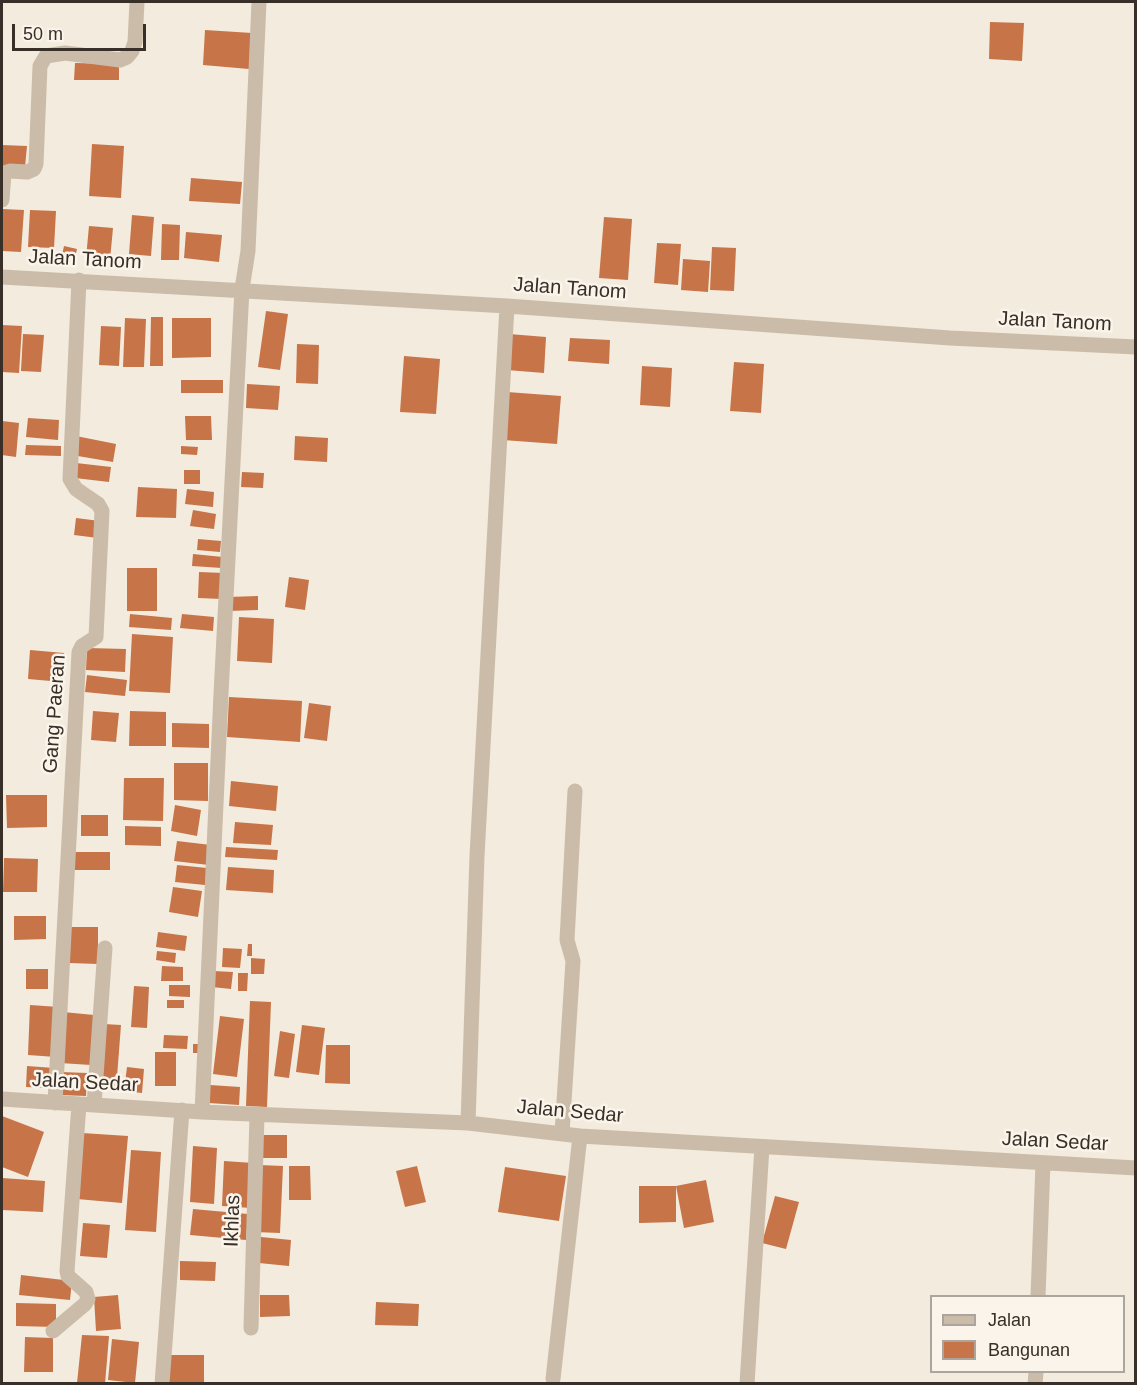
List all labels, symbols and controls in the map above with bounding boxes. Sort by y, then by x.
scale bar [15,12,148,50]
text: 50 m [23,24,63,44]
street label: Jalan Tanom [28,245,142,275]
street label: Jalan Tanom [513,273,627,305]
street label: Jalan Tanom [998,307,1112,337]
street label: Gang Paeran [39,654,71,774]
street label: Jalan Sedar [31,1068,139,1098]
street label: Jalan Sedar [516,1095,624,1129]
street label: Jalan Sedar [1001,1127,1109,1157]
street label: Ikhlas [220,1194,246,1248]
legend [930,1295,1125,1373]
text: Jalan [988,1310,1031,1330]
text: Bangunan [988,1340,1070,1360]

